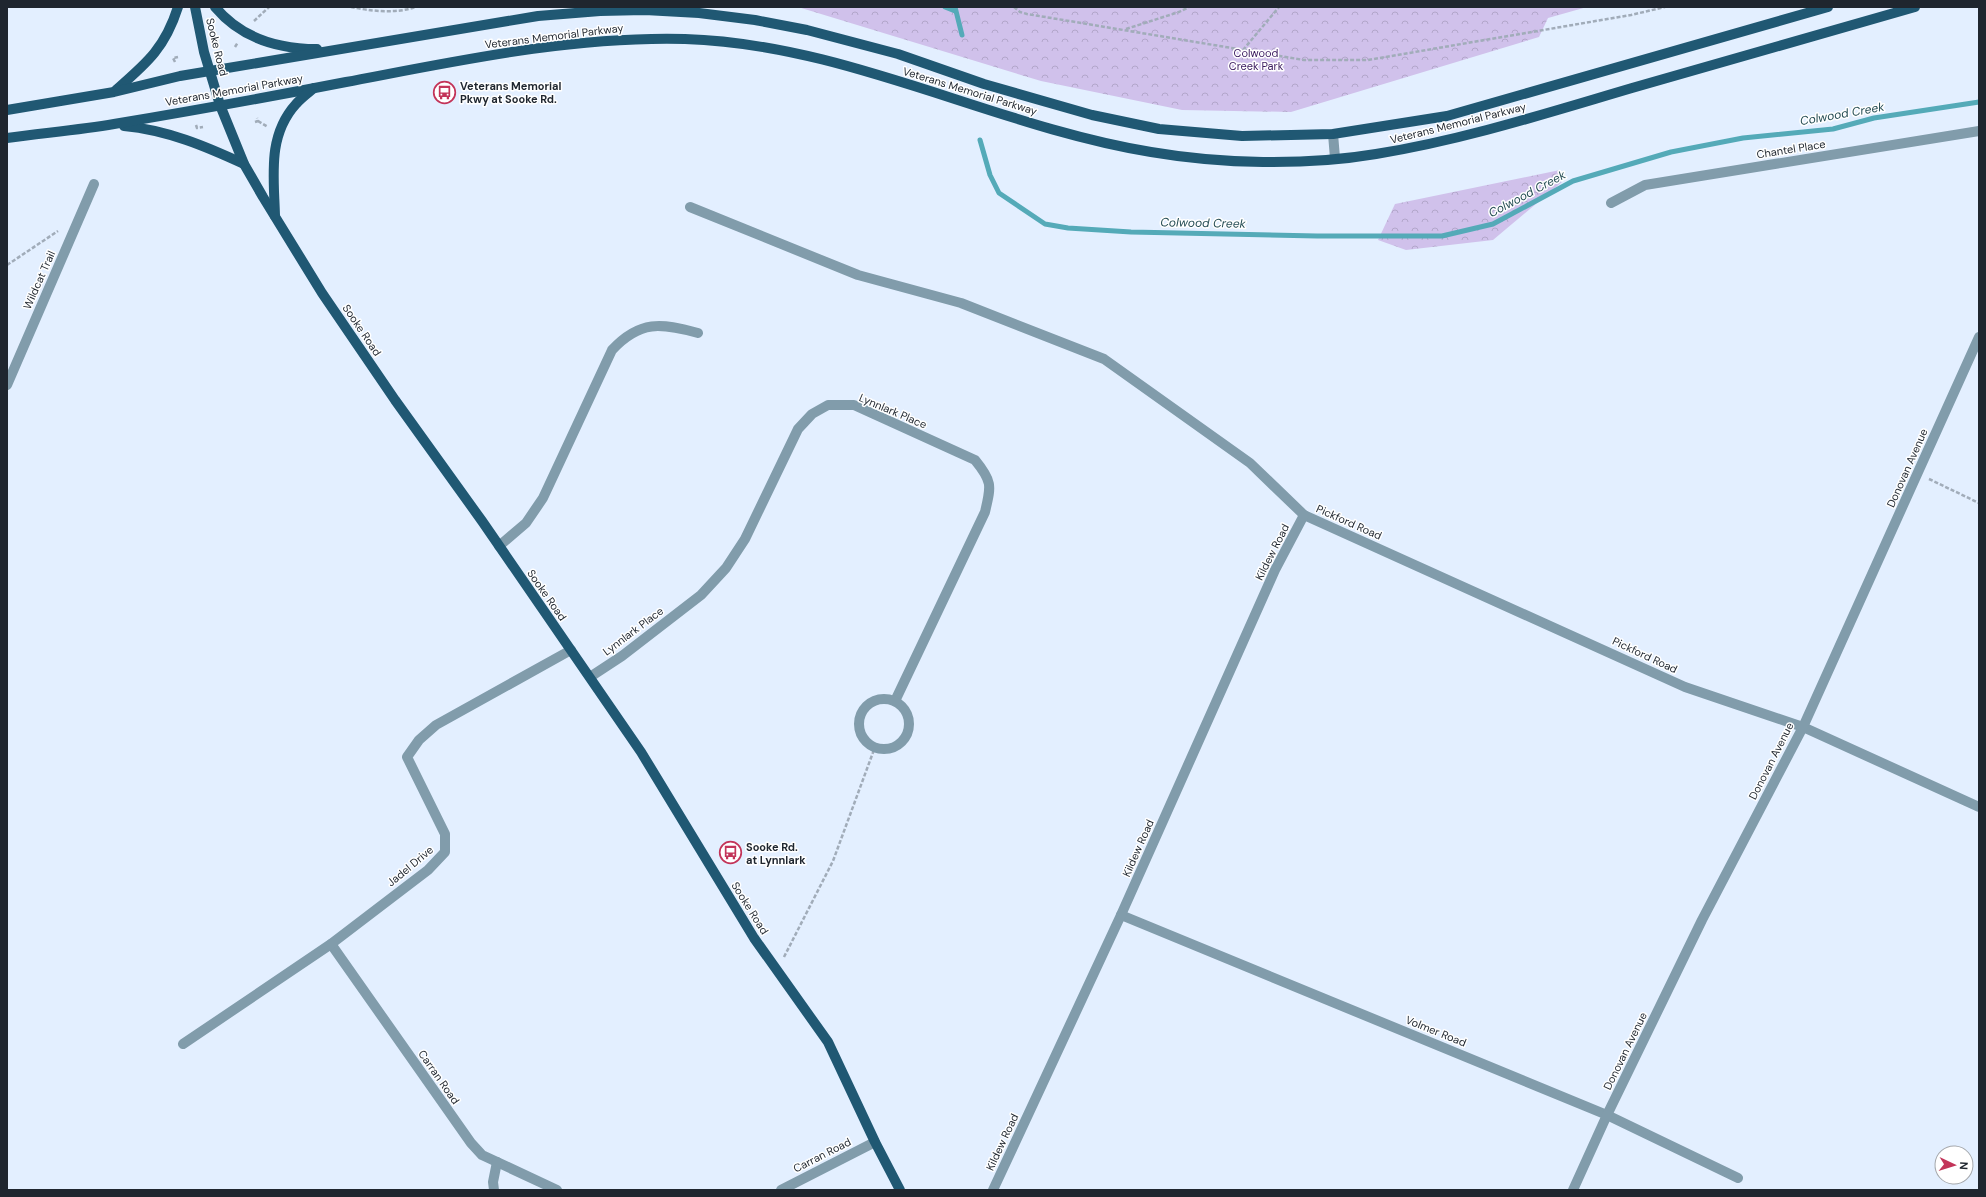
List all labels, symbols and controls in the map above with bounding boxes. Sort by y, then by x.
street label: Sooke Road [203,17,231,78]
street label: Veterans Memorial Parkway [484,21,624,51]
park label: Colwood Creek Park [1229,46,1284,73]
street label: Veterans Memorial Parkway [901,64,1039,118]
street label: Veterans Memorial Parkway [164,71,304,109]
bus stop icon: Veterans Memorial Pkwy at Sooke Rd. [431,79,457,105]
place label: Veterans Memorial Pkwy at Sooke Rd. [460,79,561,106]
street label: Veterans Memorial Parkway [1389,99,1527,147]
water label: Colwood Creek [1799,99,1886,129]
street label: Chantel Place [1756,137,1826,161]
water label: Colwood Creek [1486,166,1569,221]
water label: Colwood Creek [1160,214,1247,232]
street label: Wildcat Trail [20,249,58,311]
street label: Sooke Road [340,301,384,359]
street label: Lynnlark Place [857,390,929,432]
street label: Donovan Avenue [1883,426,1931,510]
street label: Pickford Road [1314,501,1384,543]
street label: Kildew Road [1252,521,1292,583]
street label: Sooke Road [524,567,570,623]
street label: Lynnlark Place [600,604,666,658]
street label: Pickford Road [1610,634,1680,676]
street label: Donovan Avenue [1746,720,1796,802]
street label: Kildew Road [1119,817,1157,879]
bus stop icon: Sooke Rd. at Lynnlark [718,840,744,866]
place label: Sooke Rd. at Lynnlark [746,840,806,867]
street label: Jadel Drive [384,843,436,889]
street label: Sooke Road [728,879,772,937]
street label: Donovan Avenue [1600,1010,1650,1092]
street label: Volmer Road [1404,1012,1469,1050]
street label: Carran Road [415,1047,463,1107]
street label: Kildew Road [983,1111,1021,1173]
street label: Carran Road [791,1134,853,1176]
north arrow [1934,1145,1974,1185]
text: N [1957,1161,1971,1170]

